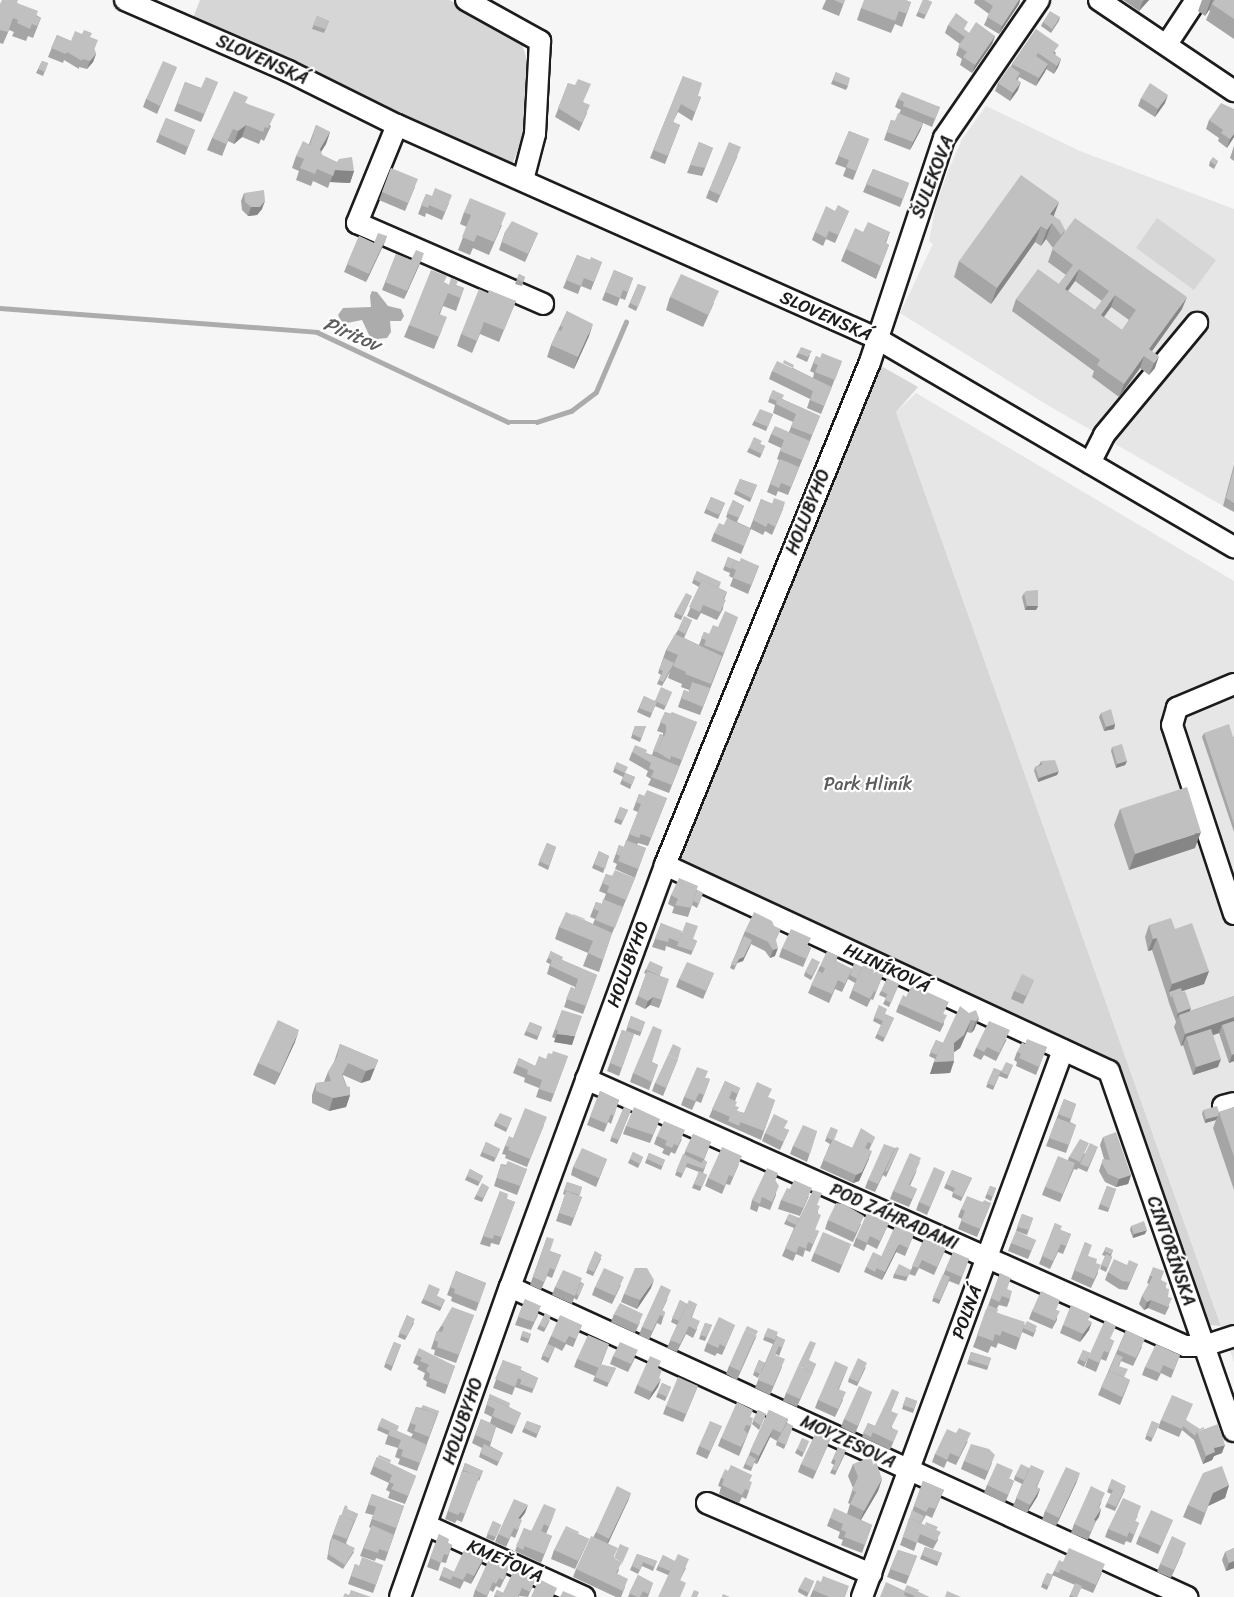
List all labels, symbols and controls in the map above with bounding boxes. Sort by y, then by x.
street label: SLOVENSKÁ [213,30,311,90]
street label: ŠULEKOVA [907,133,959,221]
street label: SLOVENSKÁ [777,286,875,346]
water label: Piritov [320,311,384,357]
street label: HOLUBYHO [781,466,835,558]
park label: Park Hliník [824,773,912,795]
street label: HOLUBYHO [602,918,654,1010]
street label: HLINÍKOVÁ [840,939,934,997]
street label: POD ZÁHRADAMI [827,1179,961,1255]
street label: CINTORÍNSKA [1142,1193,1200,1309]
street label: POĽNÁ [947,1282,987,1342]
street label: HOLUBYHO [438,1375,488,1467]
street label: MOYZESOVA [797,1411,899,1473]
street label: KMEŤOVA [464,1535,546,1587]

